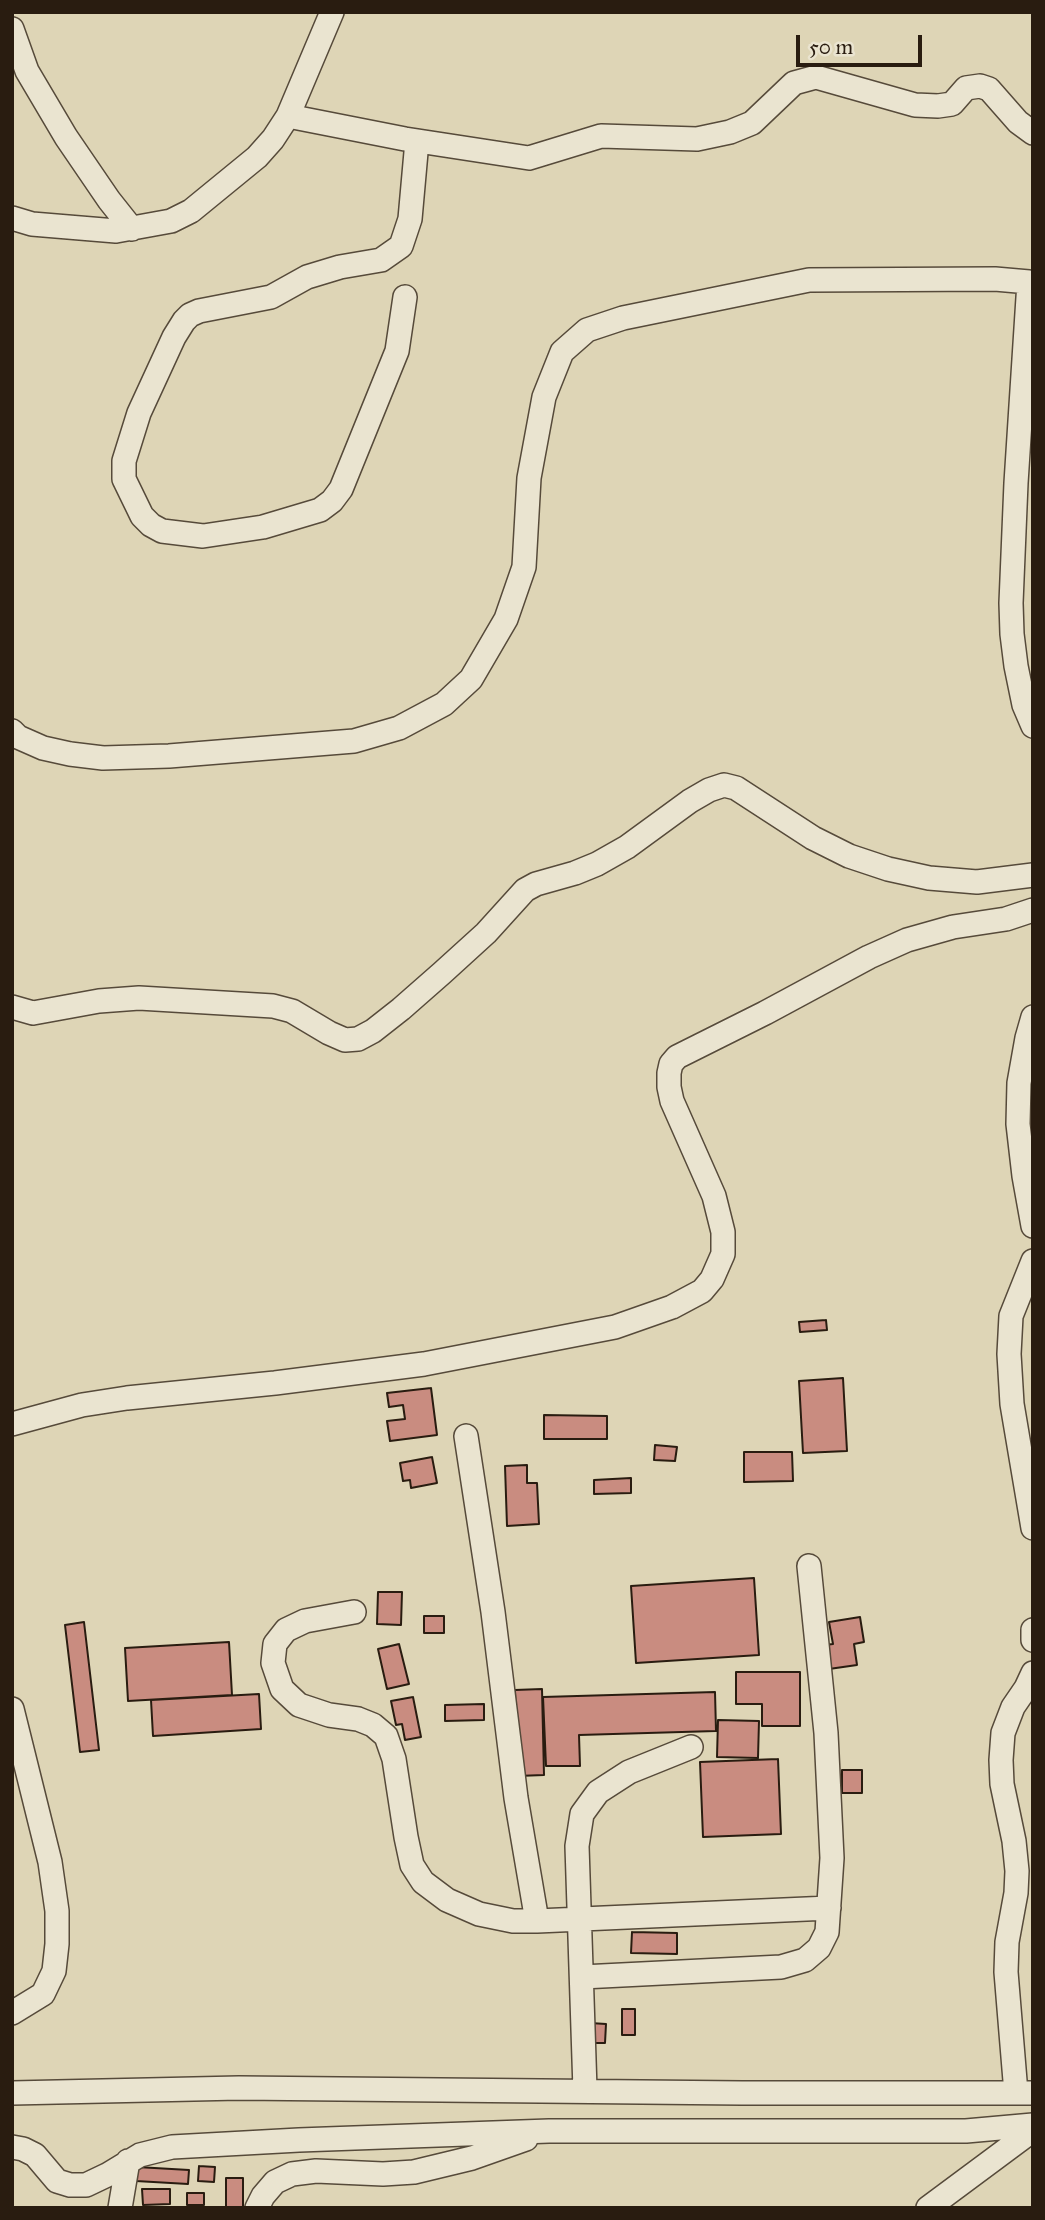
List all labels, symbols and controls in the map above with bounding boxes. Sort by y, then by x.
scale bar [800,21,926,65]
text: 50 m [809,34,853,60]

